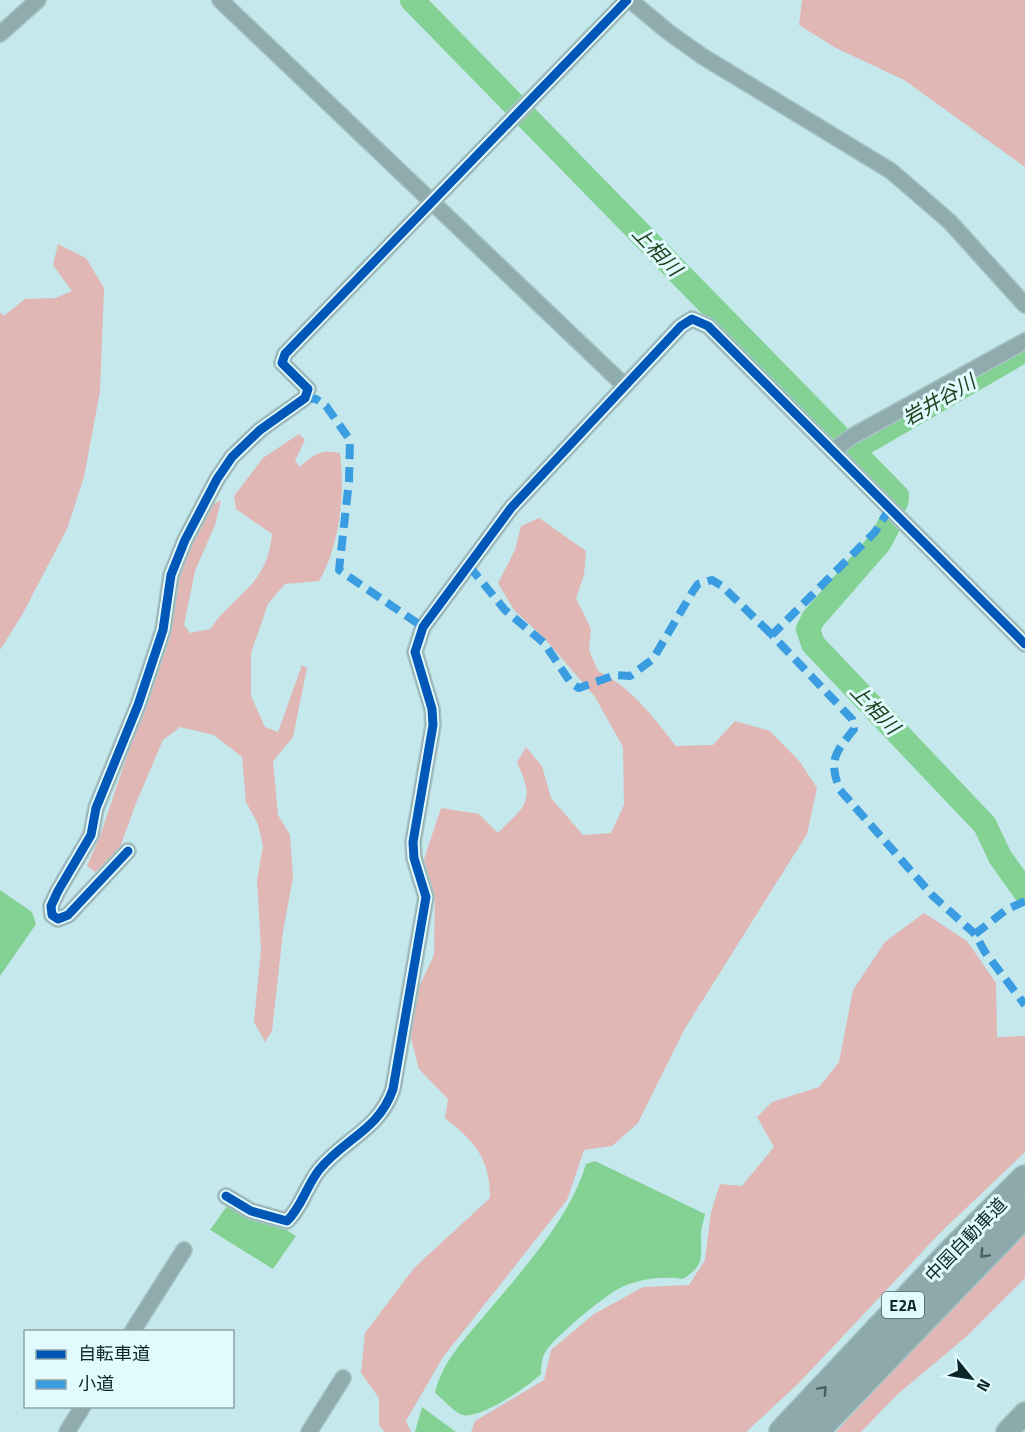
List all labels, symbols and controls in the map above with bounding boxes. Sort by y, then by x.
water label: 上相川 [625,218,691,284]
water label: 岩井谷川 [896,365,983,433]
water label: 上相川 [843,676,909,742]
street label: 中国自動車道 [918,1191,1013,1288]
one-way arrow [980,1247,991,1258]
road number: E2A [882,1292,924,1318]
legend [24,1330,234,1408]
text: 自転車道 [78,1340,150,1367]
north arrow [941,1348,1001,1408]
text: 小道 [78,1370,114,1397]
text: N [971,1375,997,1396]
one-way arrow [816,1386,827,1397]

